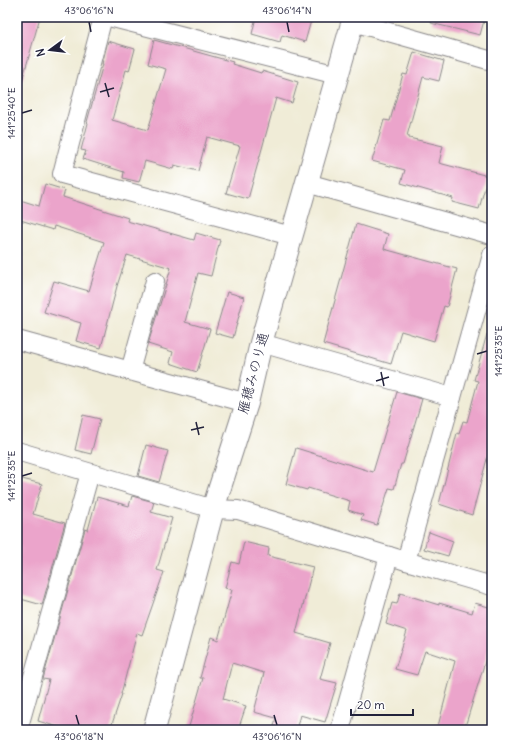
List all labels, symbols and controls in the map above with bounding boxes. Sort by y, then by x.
text: 43°06'16"N [64,4,114,17]
text: 43°06'14"N [262,4,312,17]
north arrow [30,30,70,70]
text: N [33,47,48,58]
text: 141°25'40"E [5,87,18,139]
text: 141°25'35"E [492,325,505,376]
street label: 雁穂みのり通 [233,330,273,416]
text: 141°25'35"E [5,450,18,501]
scale bar [351,691,413,717]
text: 20 m [357,697,385,712]
text: 43°06'18"N [54,730,104,743]
text: 43°06'16"N [252,730,302,743]

